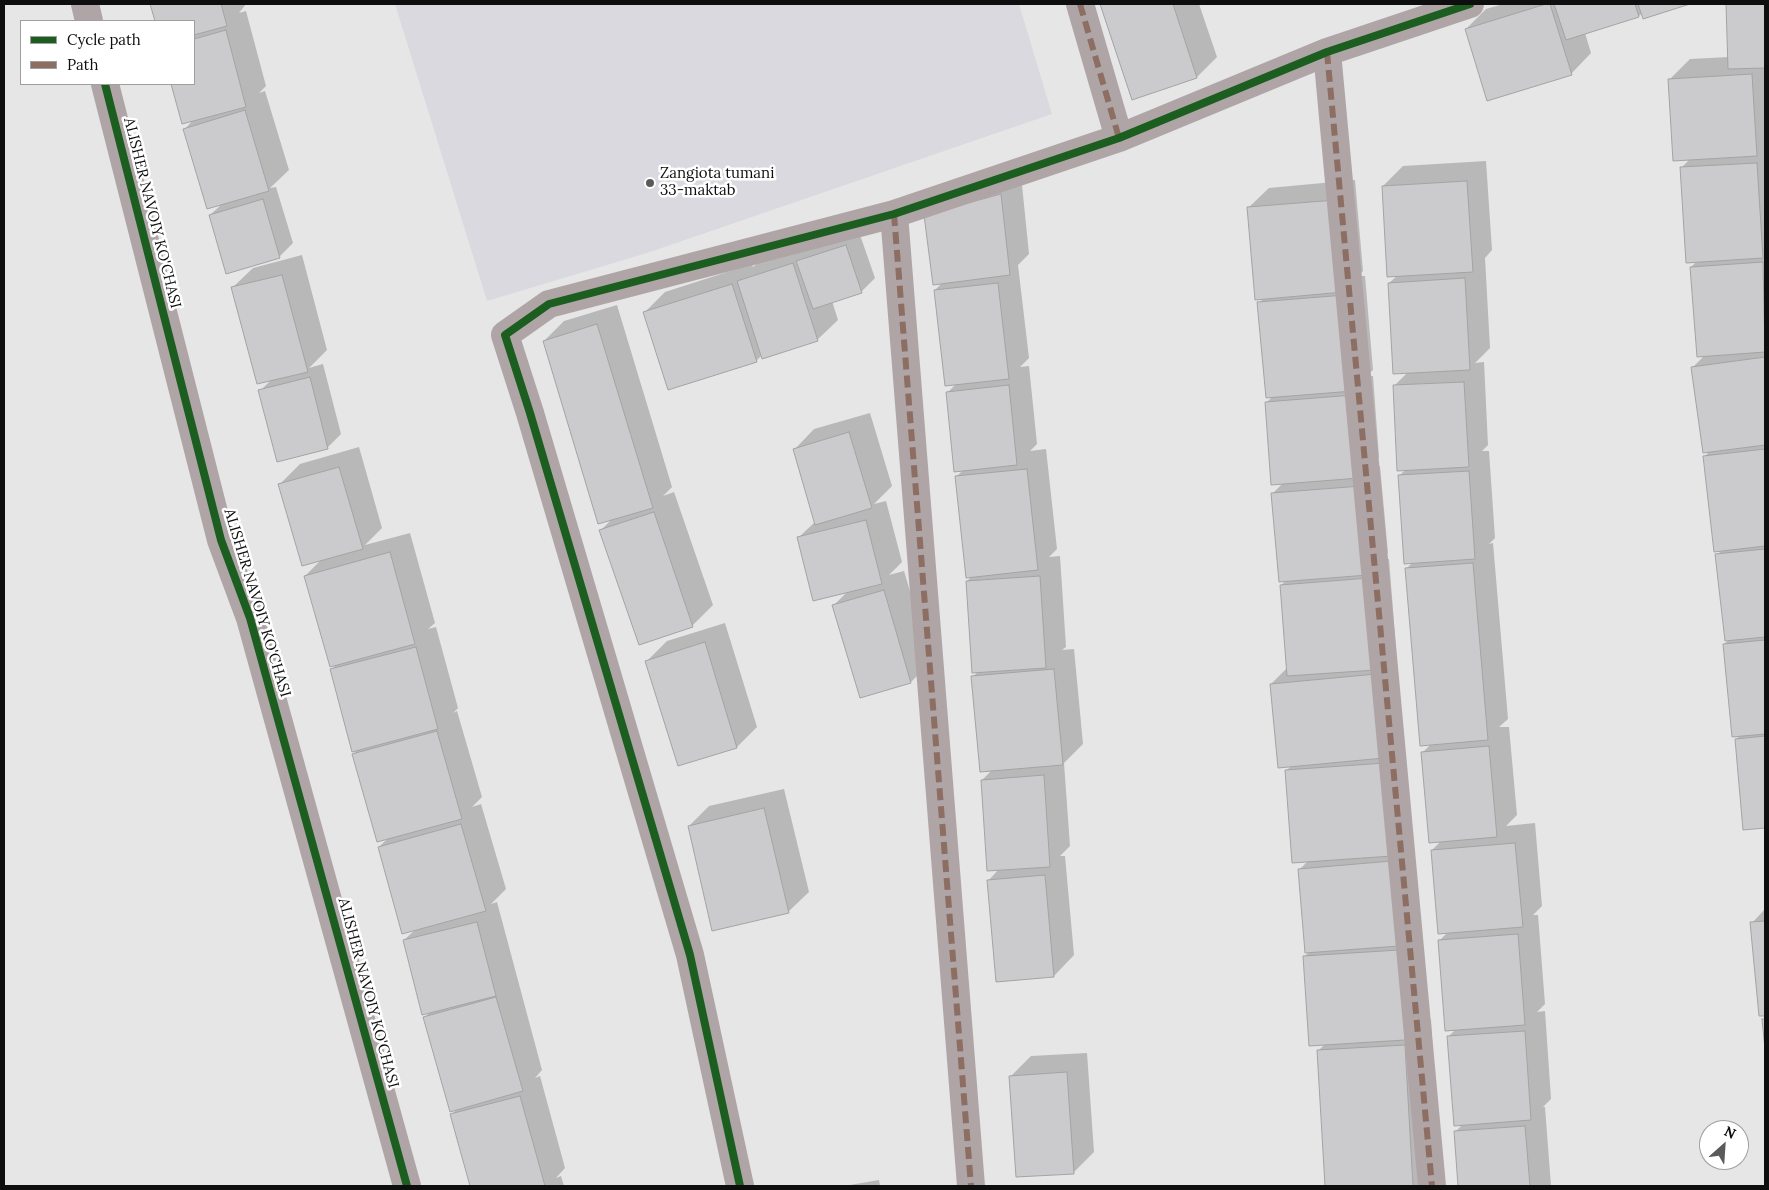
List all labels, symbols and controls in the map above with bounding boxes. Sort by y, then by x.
legend [20,20,195,85]
text: Cycle path [67,30,141,49]
text: Path [67,55,98,74]
street label: ALISHER NAVOIY KO'CHASI [120,116,184,310]
place label: Zangiota tumani 33-maktab [660,165,774,200]
marker: Zangiota tumani 33-maktab [644,177,656,189]
street label: ALISHER NAVOIY KO'CHASI [220,507,294,699]
street label: ALISHER NAVOIY KO'CHASI [334,896,402,1090]
north arrow [1699,1120,1749,1170]
text: N [1721,1122,1739,1143]

